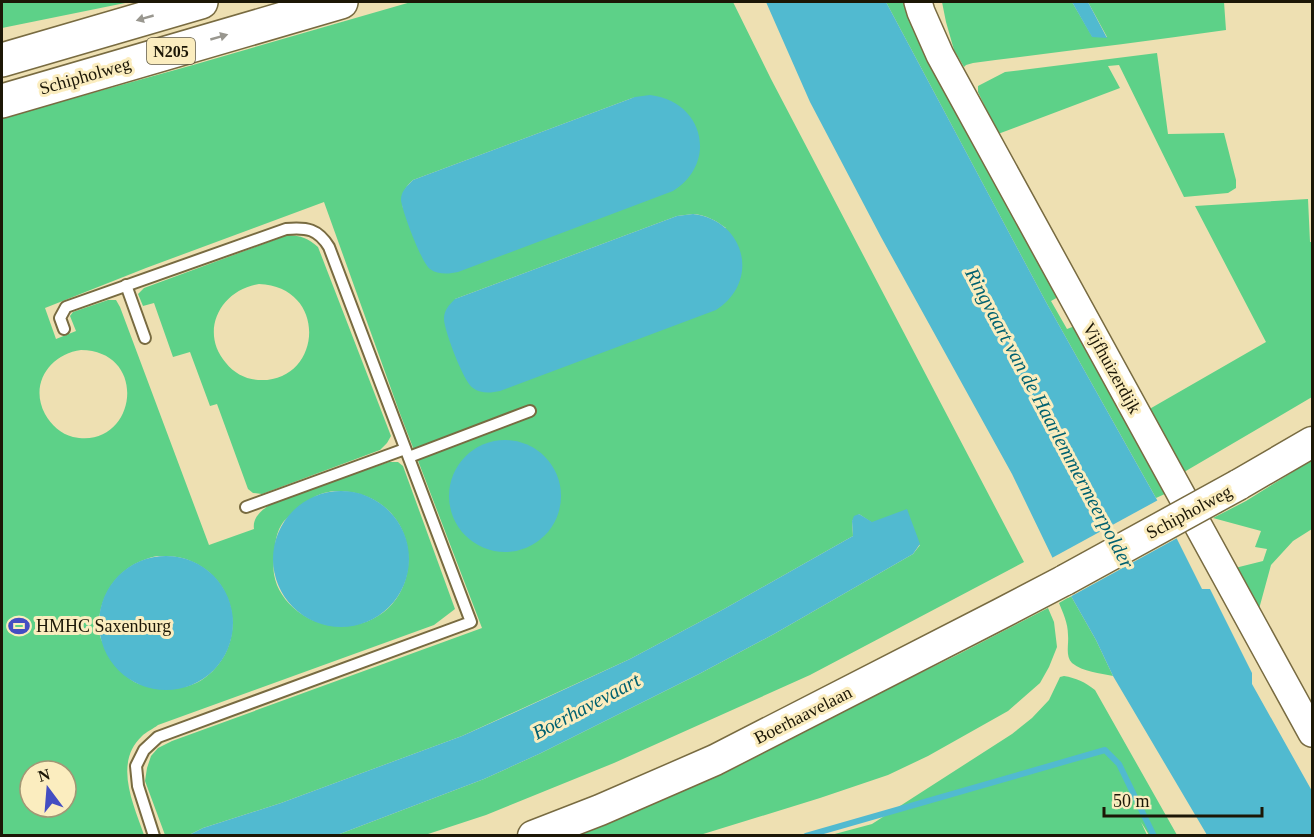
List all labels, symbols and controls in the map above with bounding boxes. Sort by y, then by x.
one-way arrow [136,14,154,23]
one-way arrow [210,32,228,41]
road number: N205 [147,38,195,64]
street label: Schipholweg [37,53,133,99]
water label: Ringvaart van de Haarlemmermeerpolder [960,263,1139,573]
street label: Vijfhuizerdijk [1079,319,1145,417]
street label: Schipholweg [1143,481,1235,543]
sports icon: HMHC Saxenburg [7,614,31,638]
place label: HMHC Saxenburg [36,616,171,636]
water label: Boerhavevaart [529,668,644,744]
street label: Boerhaavelaan [751,682,855,748]
north arrow [18,759,78,819]
text: N [36,765,52,785]
scale bar [1104,780,1262,818]
text: 50 m [1113,791,1150,811]

